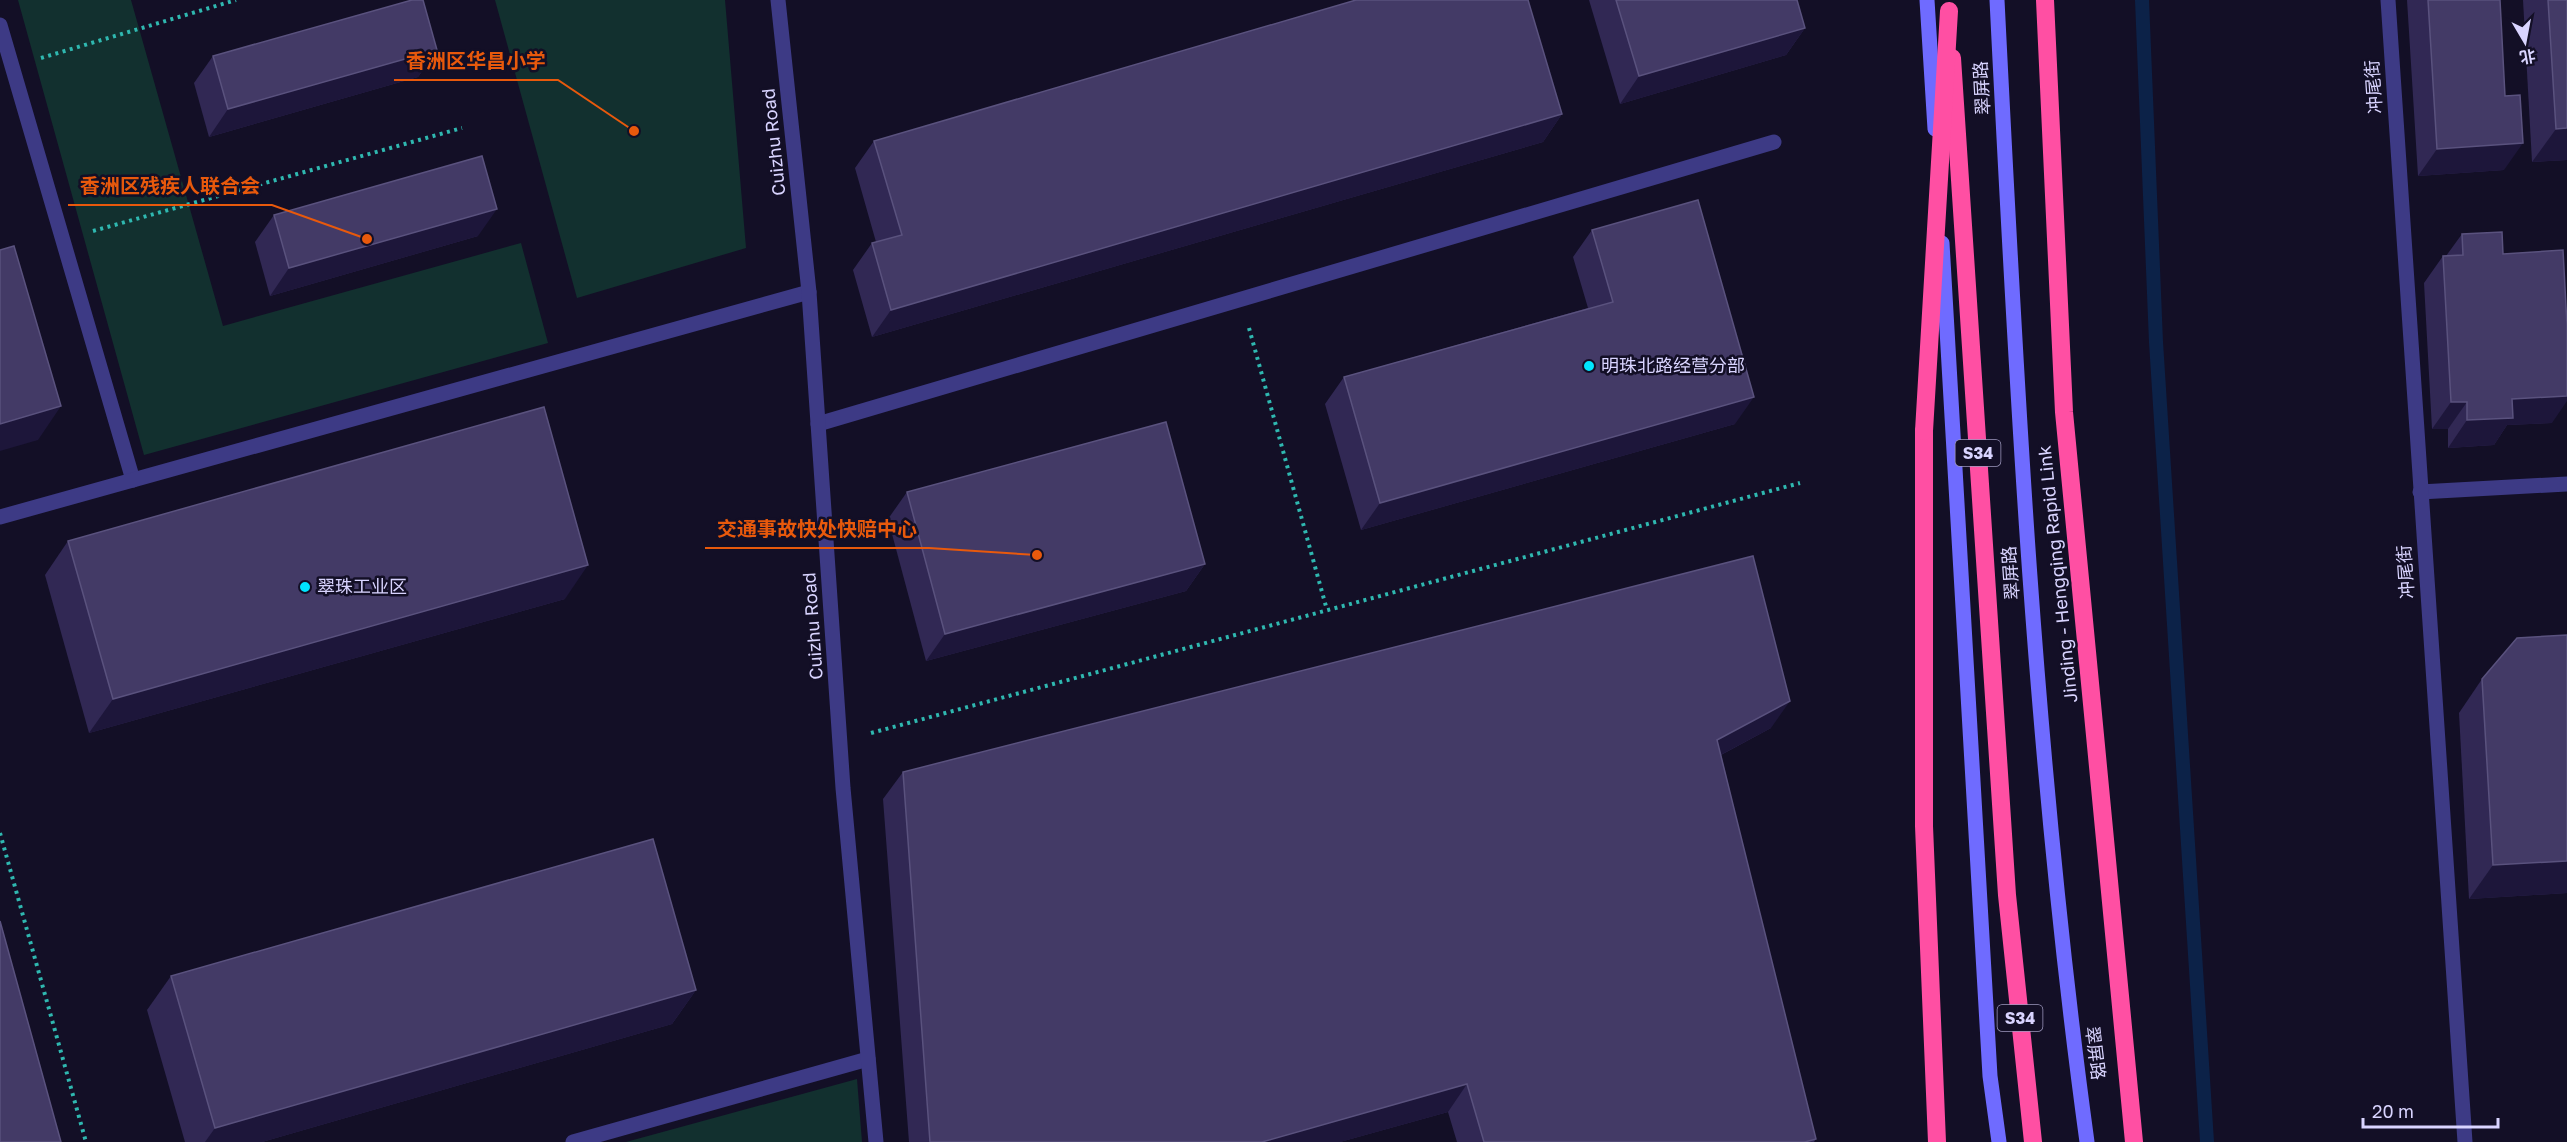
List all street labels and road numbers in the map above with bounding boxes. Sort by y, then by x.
street label: 冲尾街 [2360,59,2386,115]
street label: 翠屏路 [1969,61,1993,116]
street label: Cuizhu Road [756,87,790,197]
road number: S34 [1956,440,2000,466]
street label: Jinding - Hengqing Rapid Link [2033,444,2081,704]
street label: 冲尾街 [2392,544,2418,600]
street label: 翠屏路 [1997,545,2023,601]
street label: Cuizhu Road [797,572,827,681]
road number: S34 [1998,1005,2042,1031]
street label: 翠屏路 [2082,1025,2110,1081]

